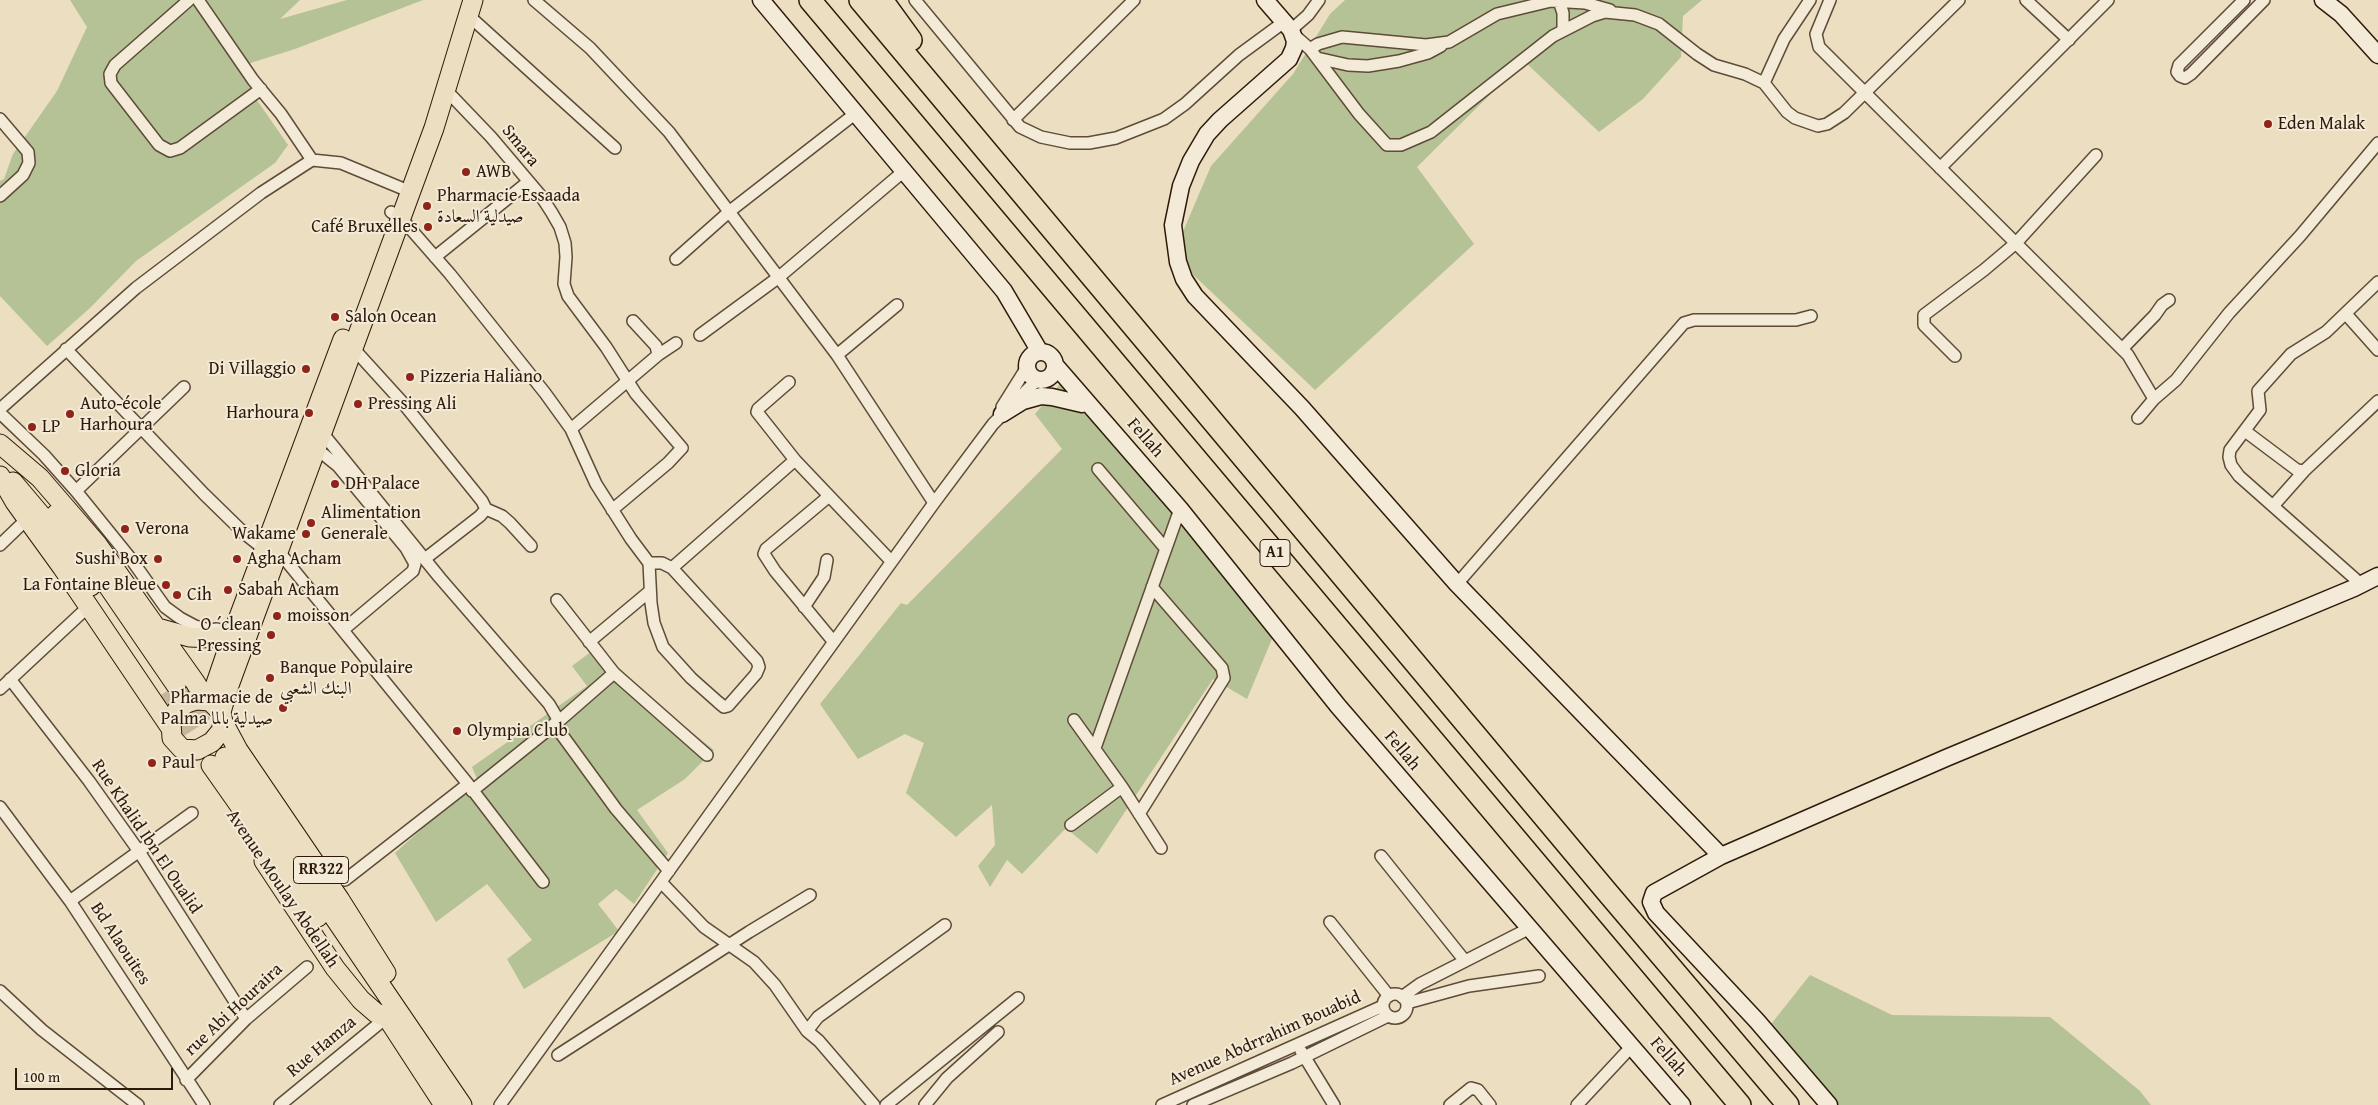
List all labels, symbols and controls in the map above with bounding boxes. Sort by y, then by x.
place label: Eden Malak [2278,113,2365,135]
marker: Eden Malak [2262,118,2274,130]
street label: Smara [497,121,543,171]
place label: AWB [476,161,511,183]
marker: AWB [460,166,472,178]
place label: Pharmacie Essaada صيدلية السعادة [437,185,580,228]
marker: Pharmacie Essaada صيدلية السعادة [421,200,433,212]
place label: Café Bruxelles [311,216,418,238]
marker: Café Bruxelles [422,221,434,233]
place label: Salon Ocean [345,306,437,328]
marker: Salon Ocean [329,311,341,323]
place label: Di Villaggio [208,358,296,380]
marker: Di Villaggio [300,363,312,375]
place label: Pizzeria Haliano [420,366,542,388]
marker: Pizzeria Haliano [404,371,416,383]
place label: Auto-école Harhoura [80,393,161,436]
place label: Pressing Ali [368,393,457,415]
marker: Pressing Ali [352,398,364,410]
place label: Harhoura [226,402,299,424]
marker: Harhoura [303,407,315,419]
marker: Auto-école Harhoura [64,408,76,420]
street label: Fellah [1122,414,1168,462]
place label: LP [42,416,60,438]
marker: LP [26,421,38,433]
place label: Gloria [75,460,121,482]
marker: Gloria [59,465,71,477]
place label: DH Palace [345,473,420,495]
marker: DH Palace [329,478,341,490]
place label: Alimentation Generale [321,502,421,544]
marker: Alimentation Generale [305,517,317,529]
place label: Verona [135,518,189,540]
marker: Verona [119,523,131,535]
place label: Wakame [232,523,296,545]
marker: Wakame [300,528,312,540]
road number: A1 [1260,540,1290,566]
place label: Sushi Box [75,548,148,570]
place label: Agha Acham [247,548,341,570]
marker: Sushi Box [152,553,164,565]
marker: Agha Acham [231,553,243,565]
place label: La Fontaine Bleue [23,574,156,596]
marker: La Fontaine Bleue [160,579,172,591]
place label: Sabah Acham [238,579,339,601]
place label: Cih [187,584,212,606]
marker: Sabah Acham [222,584,234,596]
marker: Cih [171,589,183,601]
place label: moisson [287,605,350,627]
marker: moisson [271,610,283,622]
place label: O ´clean Pressing [197,614,261,656]
marker: O ´clean Pressing [265,629,277,641]
place label: Banque Populaire البنك الشعبي [280,657,413,700]
marker: Banque Populaire البنك الشعبي [264,672,276,684]
place label: Pharmacie de Palma صيدلية بالما [161,687,273,730]
marker: Pharmacie de Palma صيدلية بالما [277,702,289,714]
place label: Olympia Club [467,720,568,742]
marker: Olympia Club [451,725,463,737]
street label: Fellah [1379,727,1425,775]
place label: Paul [162,752,195,774]
street label: Rue Khalid Ibn El Oualid [86,756,206,918]
marker: Paul [146,757,158,769]
street label: Avenue Moulay Abdellah [221,806,343,972]
road number: RR322 [294,856,348,884]
street label: Bd Alaouites [85,899,155,989]
street label: rue Abi Houraira [180,959,288,1061]
street label: Avenue Abdrrahim Bouabid [1166,987,1364,1091]
street label: Rue Hamza [283,1012,361,1082]
street label: Fellah [1645,1033,1691,1081]
scale bar [18,1058,175,1090]
text: 100 m [23,1066,60,1087]

